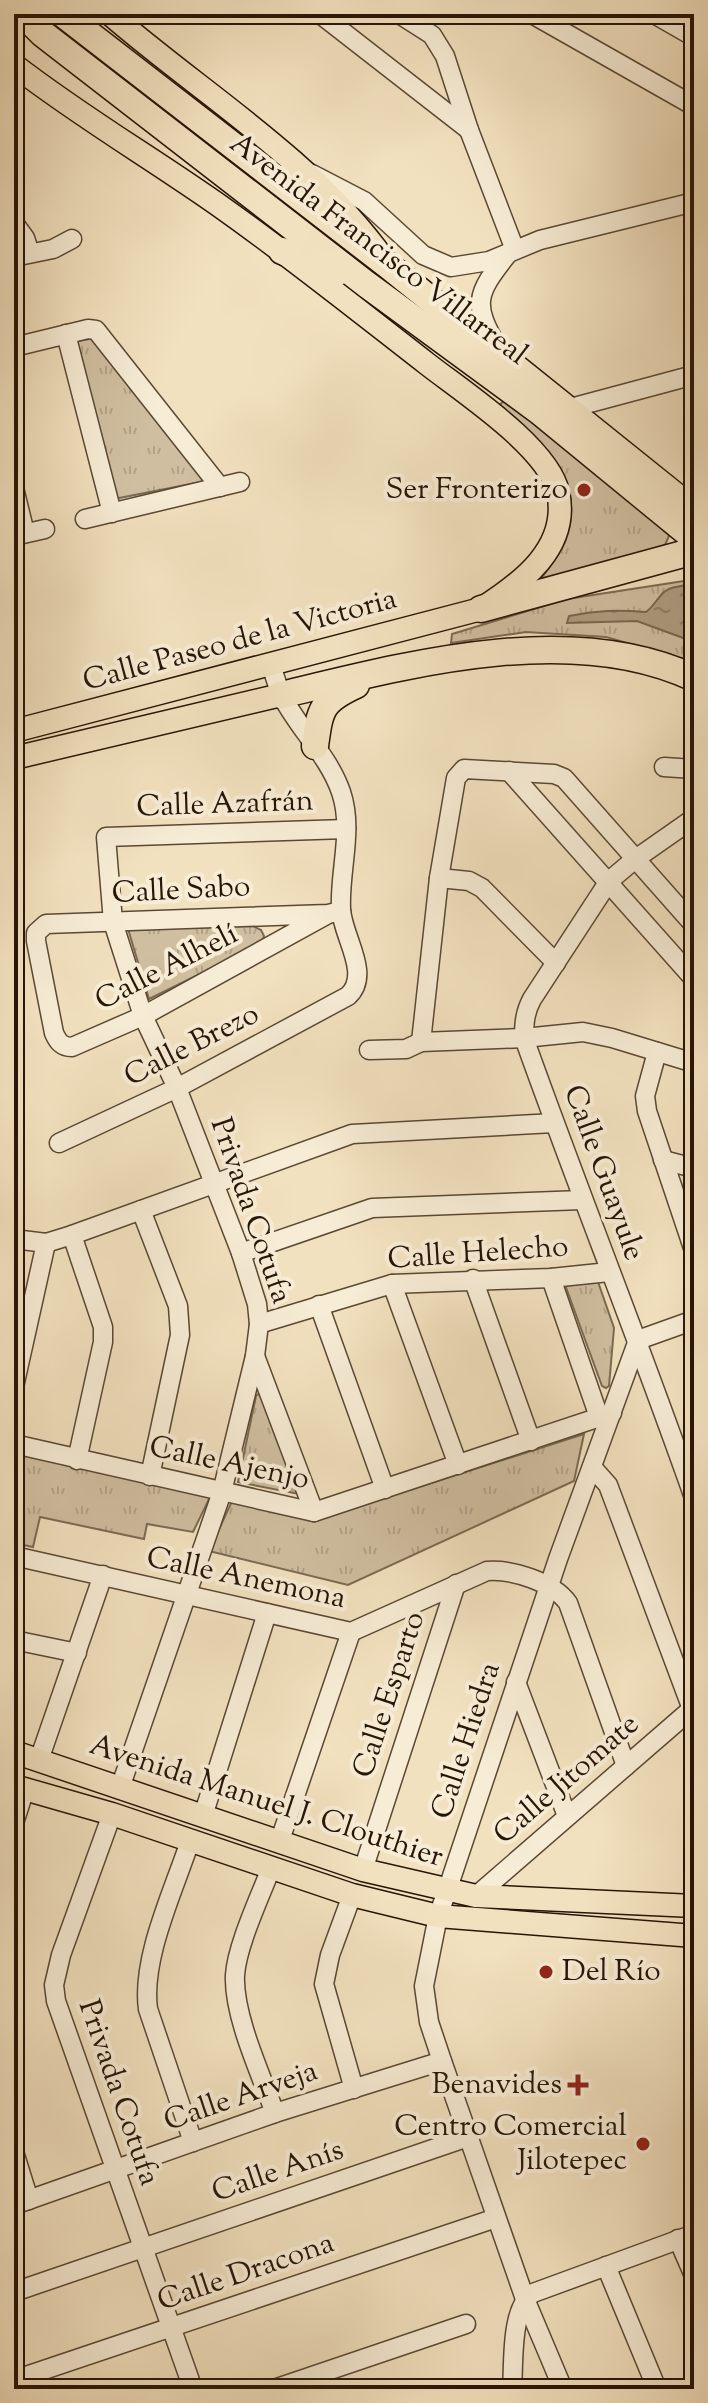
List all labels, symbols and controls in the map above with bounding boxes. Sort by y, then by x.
street label: Avenida Francisco Villarreal [220,123,536,377]
place label: Ser Fronterizo [385,469,568,512]
marker: Ser Fronterizo [575,481,593,499]
street label: Calle Paseo de la Victoria [78,578,402,704]
street label: Calle Azafrán [136,780,315,830]
street label: Calle Sabo [111,866,251,916]
street label: Calle Alhelí [88,914,246,1022]
street label: Calle Brezo [117,994,267,1098]
street label: Calle Guayule [551,1079,655,1267]
street label: Privada Cotufa [198,1112,302,1310]
street label: Calle Helecho [386,1226,570,1282]
street label: Calle Ajenjo [145,1426,313,1502]
street label: Calle Anemona [142,1537,350,1621]
street label: Calle Esparto [343,1606,437,1784]
street label: Calle Hiedra [421,1657,513,1825]
street label: Calle Jitomate [485,1704,649,1856]
street label: Avenida Manuel J. Clouthier [84,1724,448,1880]
place label: Del Río [562,1951,661,1994]
marker: Del Río [537,1963,555,1981]
street label: Privada Cotufa [66,1994,170,2192]
street label: Calle Arveja [158,2051,324,2143]
place label: Benavides [432,2064,562,2107]
marker: Benavides [569,2076,587,2094]
place label: Centro Comercial Jilotepec [394,2106,627,2183]
street label: Calle Anís [206,2129,350,2215]
marker: Centro Comercial Jilotepec [634,2135,652,2153]
street label: Calle Dracona [152,2223,340,2323]

